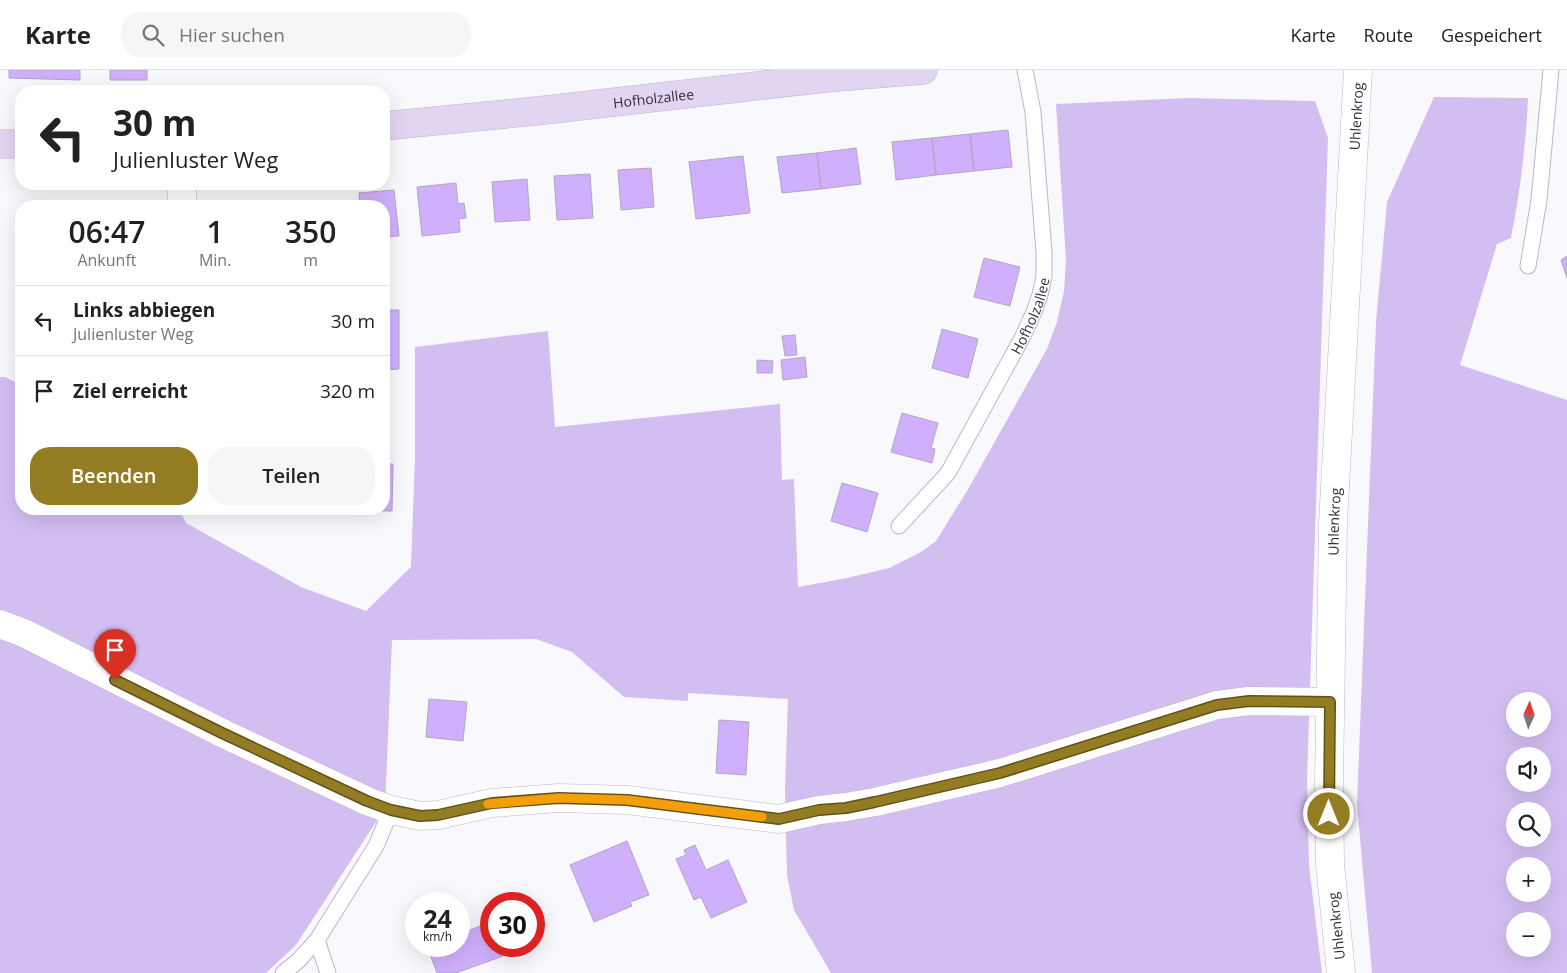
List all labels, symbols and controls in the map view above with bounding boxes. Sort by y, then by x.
search box [121,12,471,57]
text: Karte [25,18,91,51]
icon: search [139,21,167,49]
text: Hier suchen [179,22,285,48]
text: Karte [1291,23,1336,47]
text: Route [1364,23,1413,47]
text: Gespeichert [1441,23,1542,47]
street label: Uhlenkrog [1344,81,1367,151]
street label: Hofholzallee [612,84,695,112]
text: 30 m [113,99,196,146]
icon: left [30,105,95,170]
text: Julienluster Weg [113,144,278,174]
text: 06:47 [69,211,145,252]
text: 1 [207,211,224,252]
text: 350 [285,211,336,252]
text: Ankunft [77,249,136,271]
text: Min. [199,249,231,271]
text: m [303,249,318,271]
street label: Hofholzallee [1006,275,1053,357]
text: Links abbiegen [73,297,215,323]
icon: left [30,307,58,335]
text: 30 m [331,308,375,334]
text: Julienluster Weg [73,323,193,345]
icon: arrive [30,377,58,405]
text: Ziel erreicht [73,378,188,404]
text: 320 m [320,378,375,404]
button: Beenden [30,447,198,505]
button: Teilen [208,447,375,505]
street label: Uhlenkrog [1323,487,1344,556]
pin [94,629,136,680]
icon: arrive [101,636,129,664]
north arrow [1506,692,1551,738]
map controls [1506,692,1551,957]
button: sound [1506,747,1551,792]
position arrow [1302,787,1354,839]
button: search [1506,802,1551,847]
button: + [1506,857,1551,902]
street label: Uhlenkrog [1323,891,1349,961]
speed limit sign: 30 [480,892,545,957]
text: 24 [423,901,452,935]
button: − [1506,912,1551,957]
text: km/h [423,928,452,945]

